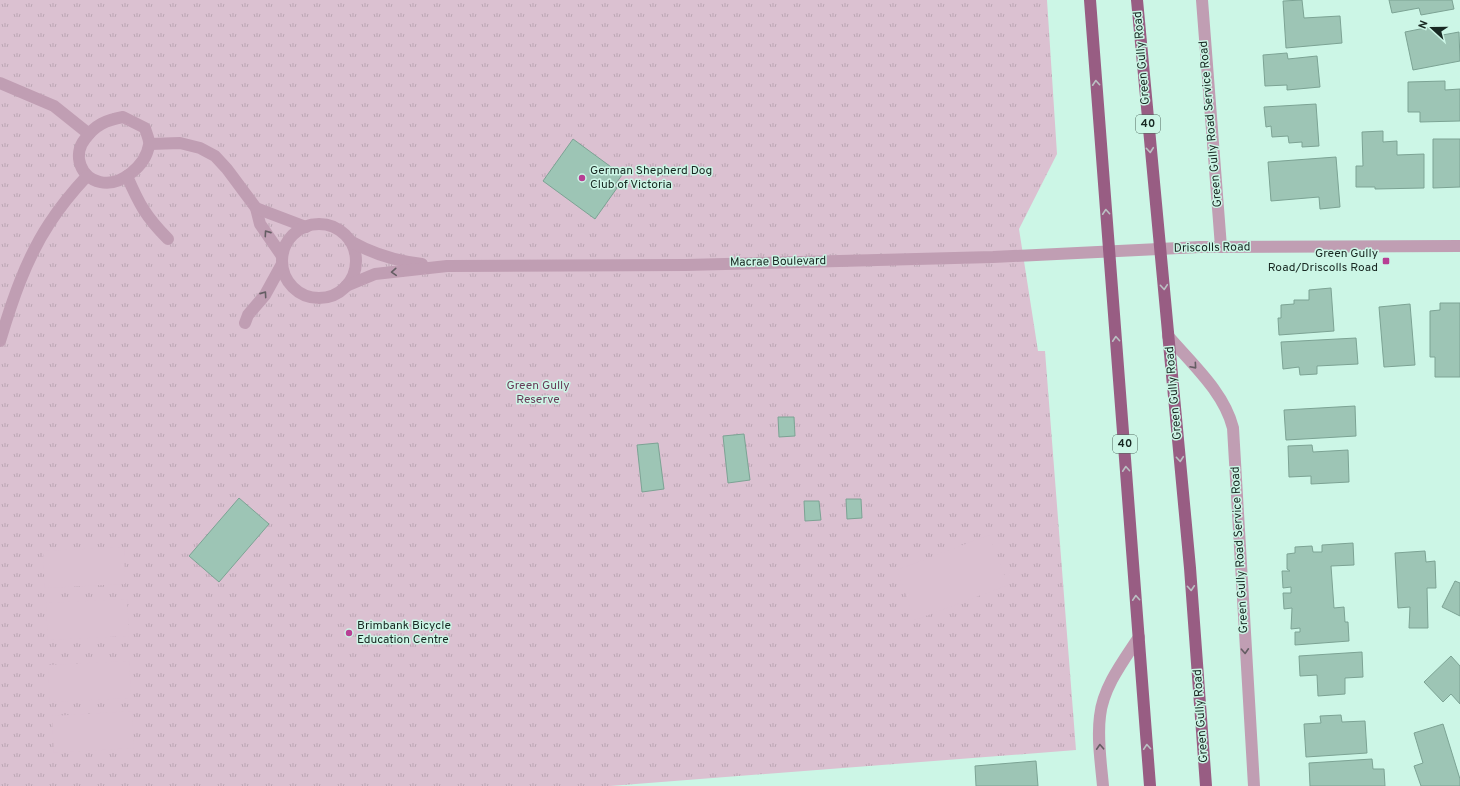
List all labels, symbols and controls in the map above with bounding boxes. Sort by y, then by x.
north arrow [1412,8,1452,48]
street label: Green Gully Road [1130,11,1154,105]
text: N [1416,19,1432,31]
street label: Green Gully Road Service Road [1196,40,1226,208]
one-way arrow [1092,80,1101,86]
road number: 40 [1136,115,1160,133]
one-way arrow [1145,147,1154,153]
place label: German Shepherd Dog Club of Victoria [590,163,712,193]
marker: German Shepherd Dog Club of Victoria [577,173,587,183]
one-way arrow [1102,209,1111,215]
one-way arrow [264,230,272,237]
street label: Driscolls Road [1174,239,1250,257]
place label: Green Gully Road/Driscolls Road [1268,246,1378,276]
street label: Macrae Boulevard [730,253,826,271]
marker: Green Gully Road/Driscolls Road [1381,256,1391,266]
one-way arrow [391,267,397,276]
one-way arrow [1160,284,1169,290]
one-way arrow [259,292,266,299]
one-way arrow [1112,336,1121,342]
street label: Green Gully Road [1162,346,1186,440]
one-way arrow [1189,361,1196,368]
park label: Green Gully Reserve [506,378,570,408]
road number: 40 [1113,435,1137,453]
one-way arrow [1175,456,1184,462]
one-way arrow [1122,466,1131,472]
street label: Green Gully Road Service Road [1228,466,1252,634]
one-way arrow [1187,585,1196,591]
one-way arrow [1132,595,1141,601]
place label: Brimbank Bicycle Education Centre [357,618,451,648]
marker: Brimbank Bicycle Education Centre [344,628,354,638]
one-way arrow [1241,648,1250,654]
street label: Green Gully Road [1190,669,1212,763]
one-way arrow [1096,744,1105,750]
one-way arrow [1142,744,1151,750]

